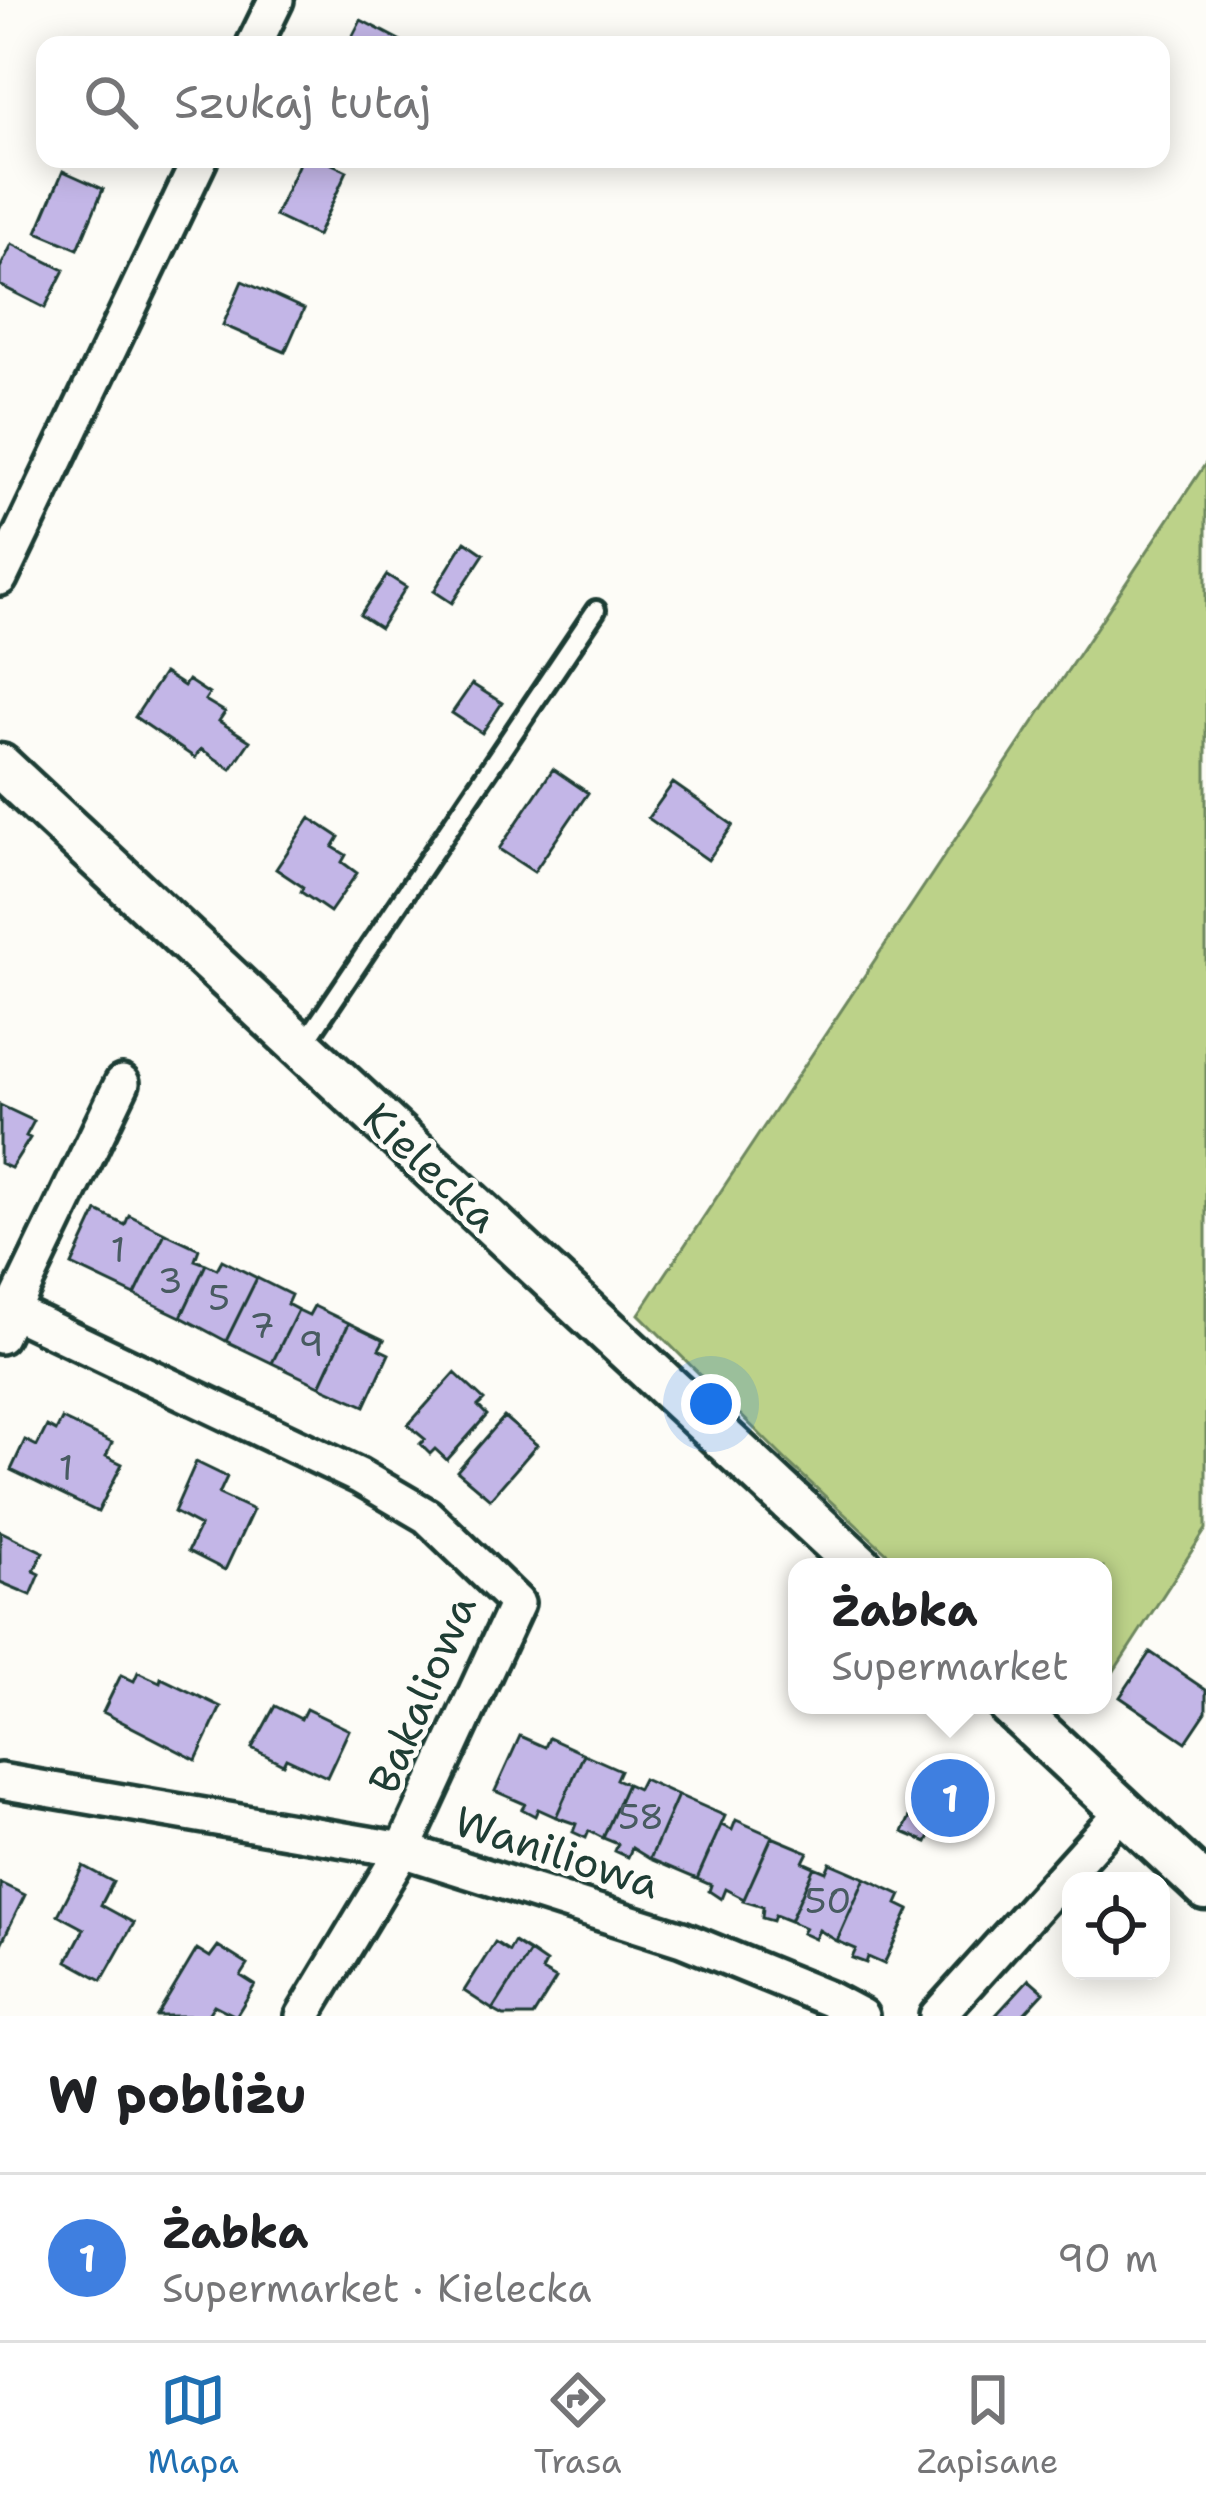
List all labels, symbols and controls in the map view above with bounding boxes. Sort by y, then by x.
search box [36,36,1170,168]
icon: search [78,69,144,135]
text: Szukaj tutaj [174,72,431,132]
street label: Kielecka [351,1090,511,1244]
house number: 1 [110,1225,126,1274]
house number: 3 [157,1256,183,1305]
house number: 5 [208,1273,230,1322]
house number: 7 [249,1301,275,1350]
house number: 9 [298,1319,324,1368]
your location [681,1374,741,1434]
house number: 1 [58,1443,74,1492]
popup [788,1558,1112,1714]
text: Żabka [831,1580,978,1640]
street label: Bakaliowa [355,1587,489,1801]
text: Supermarket [831,1640,1069,1692]
pin: 1 [911,1753,989,1843]
house number: 58 [618,1792,664,1841]
street label: Waniliowa [447,1793,667,1911]
map controls [1062,1872,1170,1980]
button: locate [1062,1872,1170,1980]
house number: 50 [805,1876,851,1925]
text: W pobliżu [48,2060,307,2128]
text: Żabka [162,2202,308,2262]
text: 1 [78,2232,96,2284]
text: 90 m [1057,2232,1158,2284]
text: Supermarket · Kielecka [162,2262,592,2314]
tab: Mapa [148,2367,239,2484]
tab: Trasa [534,2367,622,2484]
tab: Zapisane [917,2367,1058,2484]

